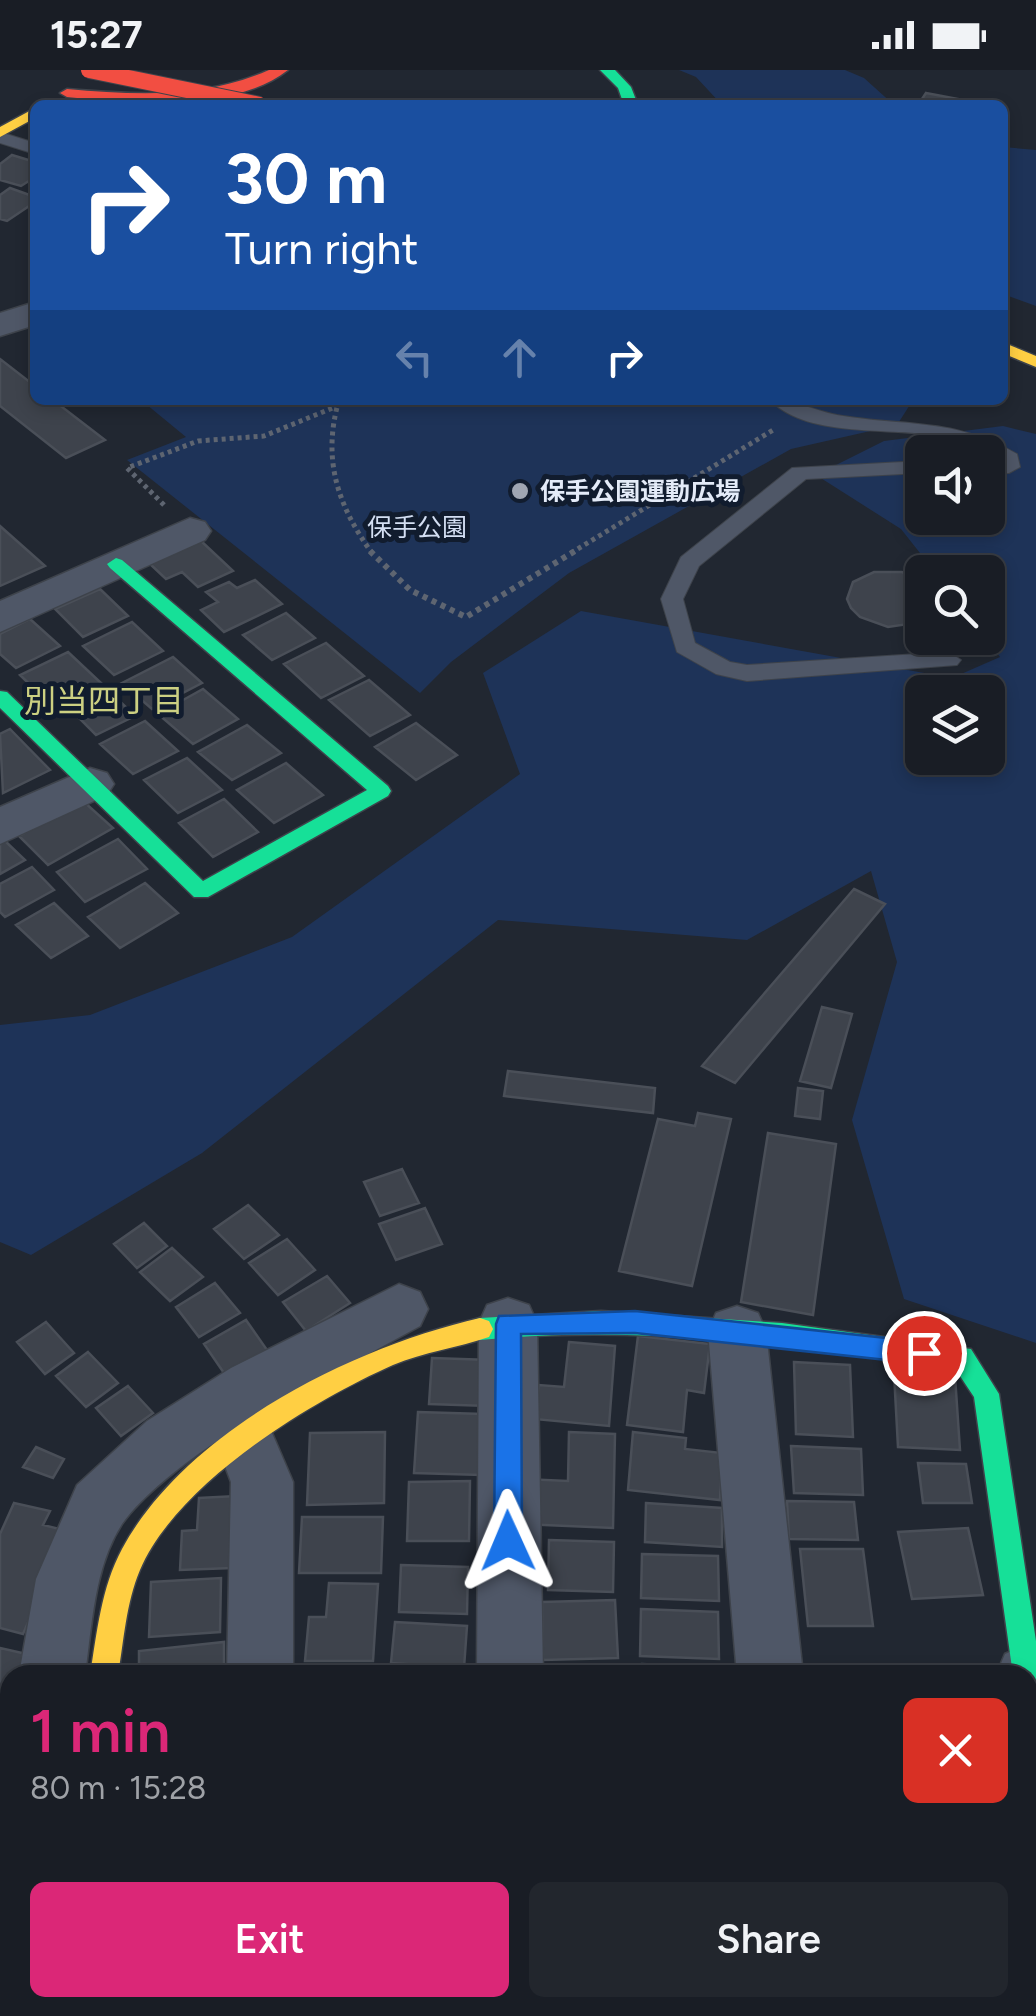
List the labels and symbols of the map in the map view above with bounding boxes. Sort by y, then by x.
place label: 保手公園運動広場 [540,476,740,506]
marker: 保手公園運動広場 [509,480,531,502]
park label: 保手公園 [367,512,467,542]
district label: 別当四丁目 [24,682,184,720]
pin [882,1311,967,1396]
position arrow [456,1489,560,1593]

